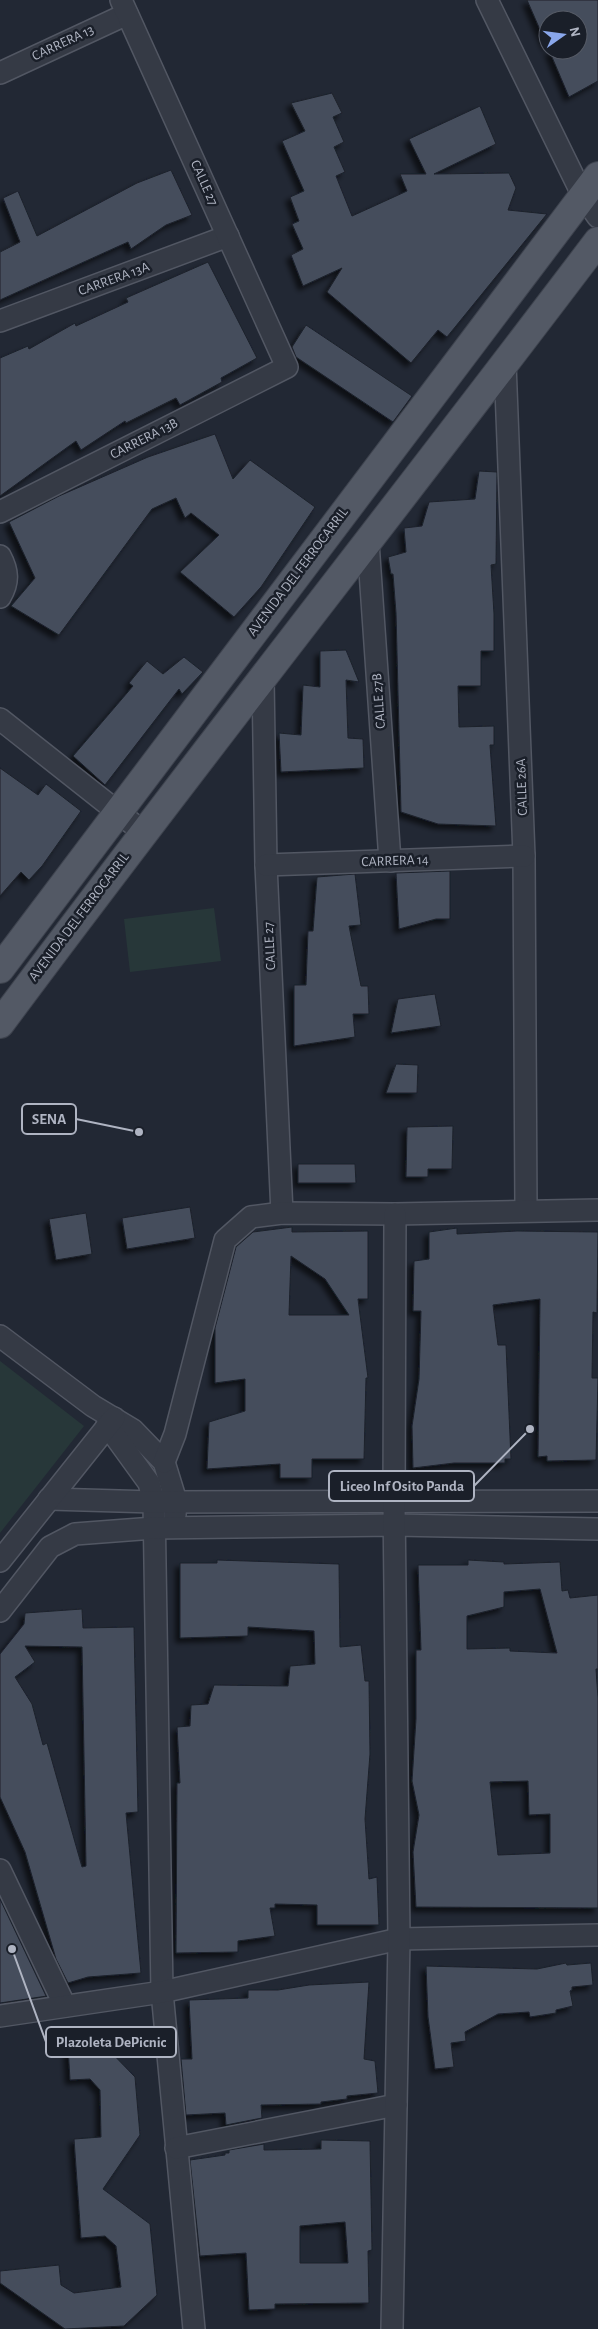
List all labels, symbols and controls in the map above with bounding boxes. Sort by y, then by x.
north arrow [538,10,588,60]
street label: CARRERA 13 [30,23,96,63]
text: N [567,26,583,39]
street label: CALLE 27 [188,158,220,208]
street label: CARRERA 13A [77,260,151,298]
street label: CARRERA 13B [108,416,180,462]
street label: AVENIDA DEL FERROCARRIL [245,505,351,639]
street label: CALLE 27B [370,673,388,729]
street label: CALLE 26A [514,758,530,816]
street label: AVENIDA DEL FERROCARRIL [26,850,132,984]
street label: CARRERA 14 [361,853,429,869]
street label: CALLE 27 [262,921,278,970]
callout: SENA [22,1104,76,1134]
text: SENA [32,1112,66,1127]
callout: Liceo Inf Osito Panda [329,1471,474,1501]
text: Liceo Inf Osito Panda [340,1479,464,1494]
callout: Plazoleta DePicnic [46,2027,176,2057]
text: Plazoleta DePicnic [56,2035,167,2050]

